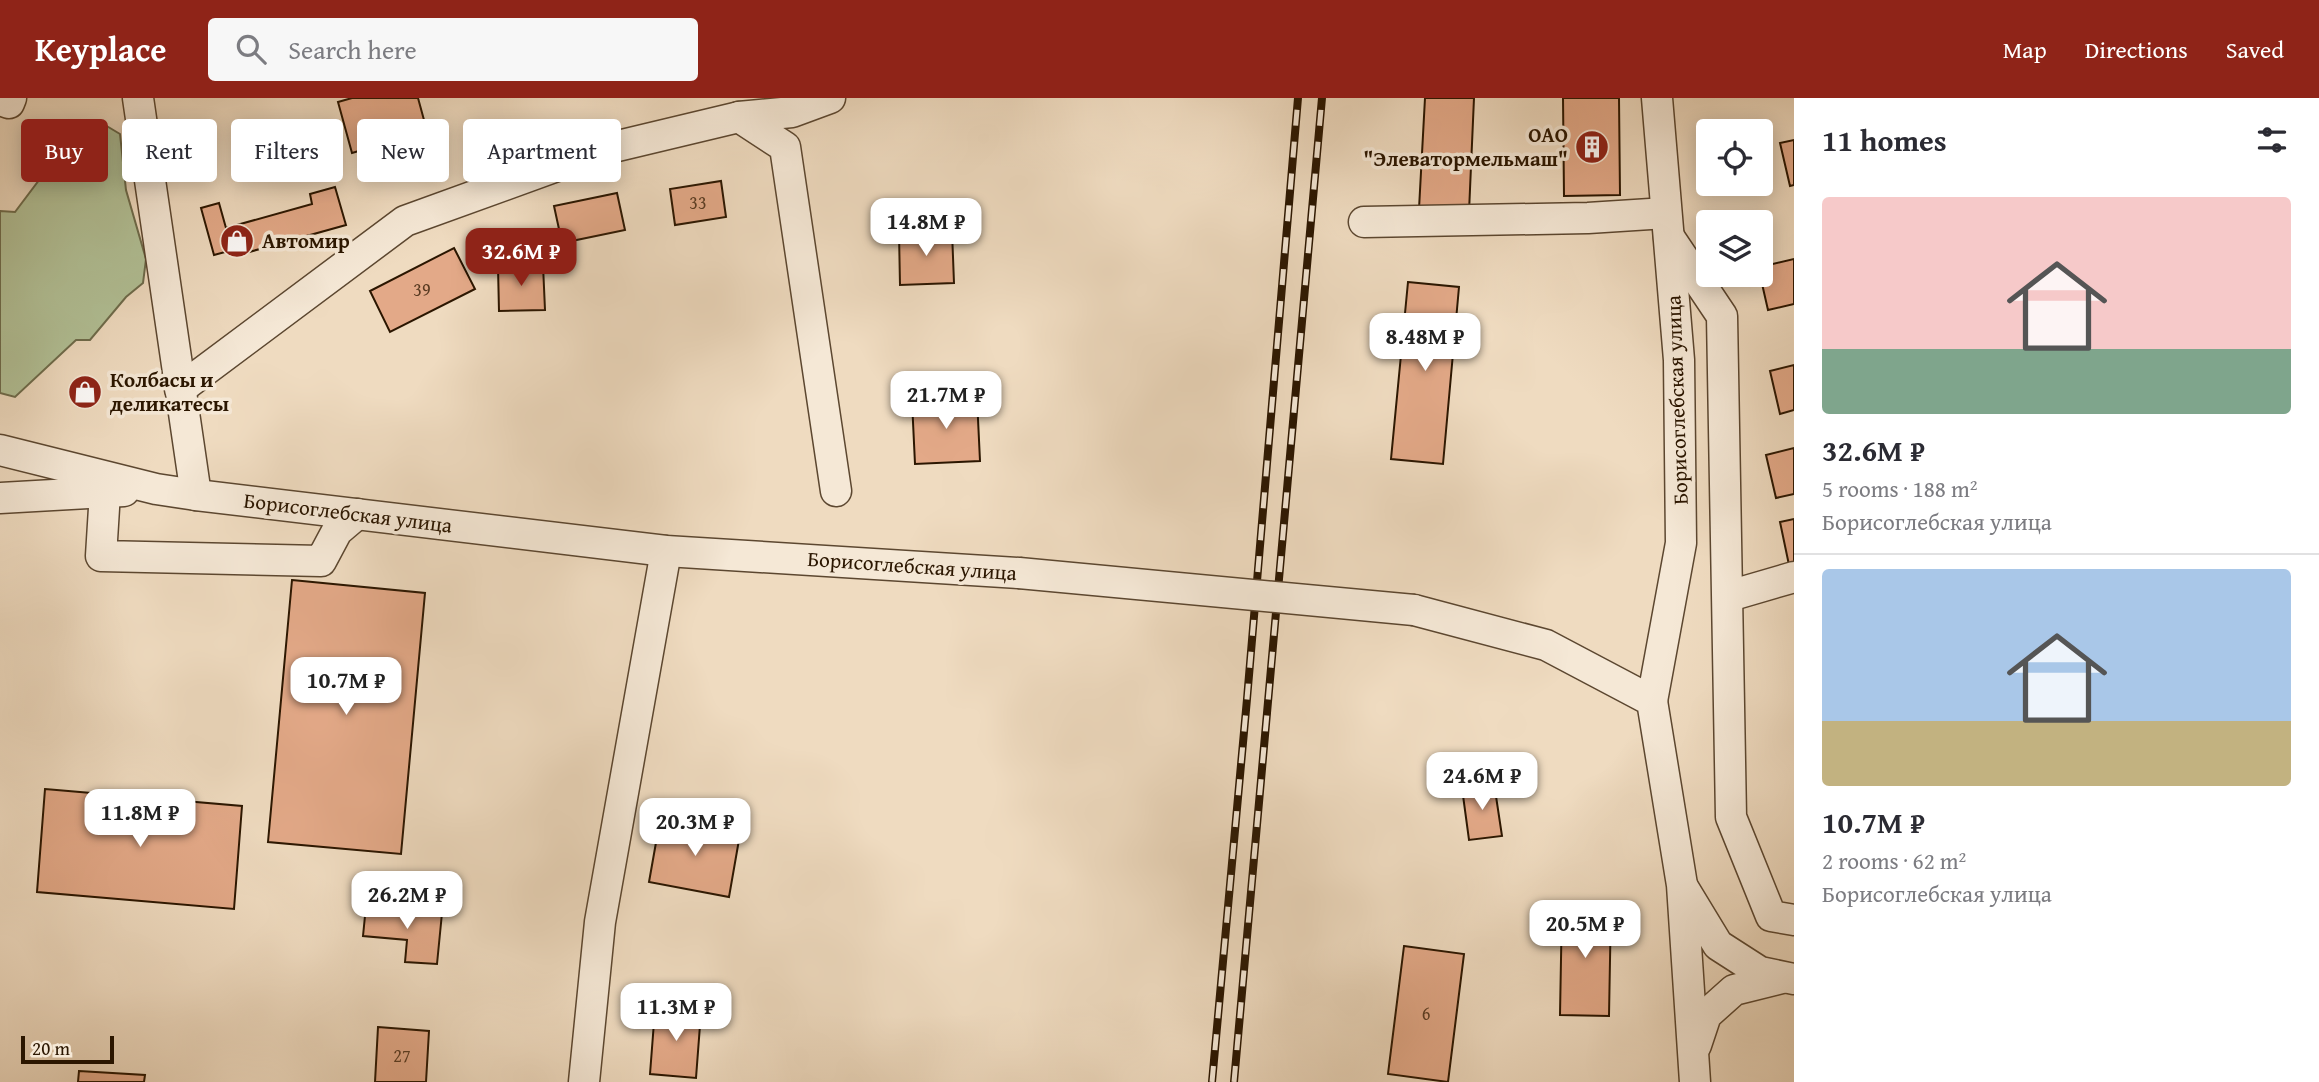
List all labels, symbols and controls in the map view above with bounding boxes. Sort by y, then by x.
search box [208,18,698,81]
text: Keyplace [35,25,166,73]
icon: search [232,30,270,68]
text: Search here [288,30,417,69]
text: Map [2003,32,2047,67]
text: Directions [2085,32,2188,67]
text: Saved [2226,32,2284,67]
text: 11 homes [1822,118,1947,162]
chip: Buy [21,119,108,182]
chip: Rent [122,119,217,182]
chip: Filters [231,119,343,182]
chip: New [357,119,449,182]
chip: Apartment [463,119,621,182]
place label: ОАО "Элеватормельмаш" [1363,119,1568,174]
map controls [1696,119,1773,287]
button: locate [1696,119,1773,196]
icon: filters [2253,121,2291,159]
building icon: ОАО "Элеватормельмаш" [1573,128,1611,166]
house number: 33 [689,189,707,216]
pin: 14.8M ₽ [861,198,991,258]
text: 14.8M ₽ [886,204,966,237]
button: layers [1696,210,1773,287]
shop icon: Автомир [218,222,256,260]
place label: Автомир [262,225,350,256]
pin: 32.6M ₽ [456,228,586,288]
text: 32.6M ₽ [481,234,561,267]
icon: home [1994,243,2120,369]
house number: 39 [413,276,431,303]
street label: Борисоглебская улица [1657,295,1696,505]
pin: 8.48M ₽ [1360,314,1490,373]
text: 8.48M ₽ [1385,319,1465,352]
place label: Колбасы и деликатесы [110,364,229,419]
pin: 21.7M ₽ [881,372,1011,431]
shop icon: Колбасы и деликатесы [66,373,104,411]
text: 21.7M ₽ [906,377,986,410]
text: 32.6M ₽ [1822,428,1925,472]
text: 5 rooms · 188 m² [1822,472,1977,505]
street label: Борисоглебская улица [242,484,454,541]
text: Борисоглебская улица [1822,505,2052,538]
street label: Борисоглебская улица [806,543,1018,588]
icon: home [1994,615,2120,741]
pin: 10.7M ₽ [281,658,411,717]
text: 10.7M ₽ [306,663,386,696]
pin: 24.6M ₽ [1417,752,1547,812]
text: 24.6M ₽ [1442,758,1522,791]
pin: 11.8M ₽ [75,790,205,849]
text: 11.8M ₽ [100,795,180,828]
pin: 20.3M ₽ [630,798,760,858]
text: 10.7M ₽ [1822,800,1925,844]
text: 20.3M ₽ [655,804,735,837]
text: 2 rooms · 62 m² [1822,844,1966,877]
pin: 26.2M ₽ [342,872,472,931]
text: 26.2M ₽ [367,877,447,910]
text: Борисоглебская улица [1822,877,2052,910]
pin: 20.5M ₽ [1520,900,1650,960]
text: 20.5M ₽ [1545,906,1625,939]
pin: 11.3M ₽ [611,984,741,1043]
text: 11.3M ₽ [636,989,716,1022]
house number: 6 [1422,1000,1430,1027]
scale bar [21,1033,114,1065]
text: 20 m [32,1034,70,1062]
house number: 27 [393,1042,411,1069]

